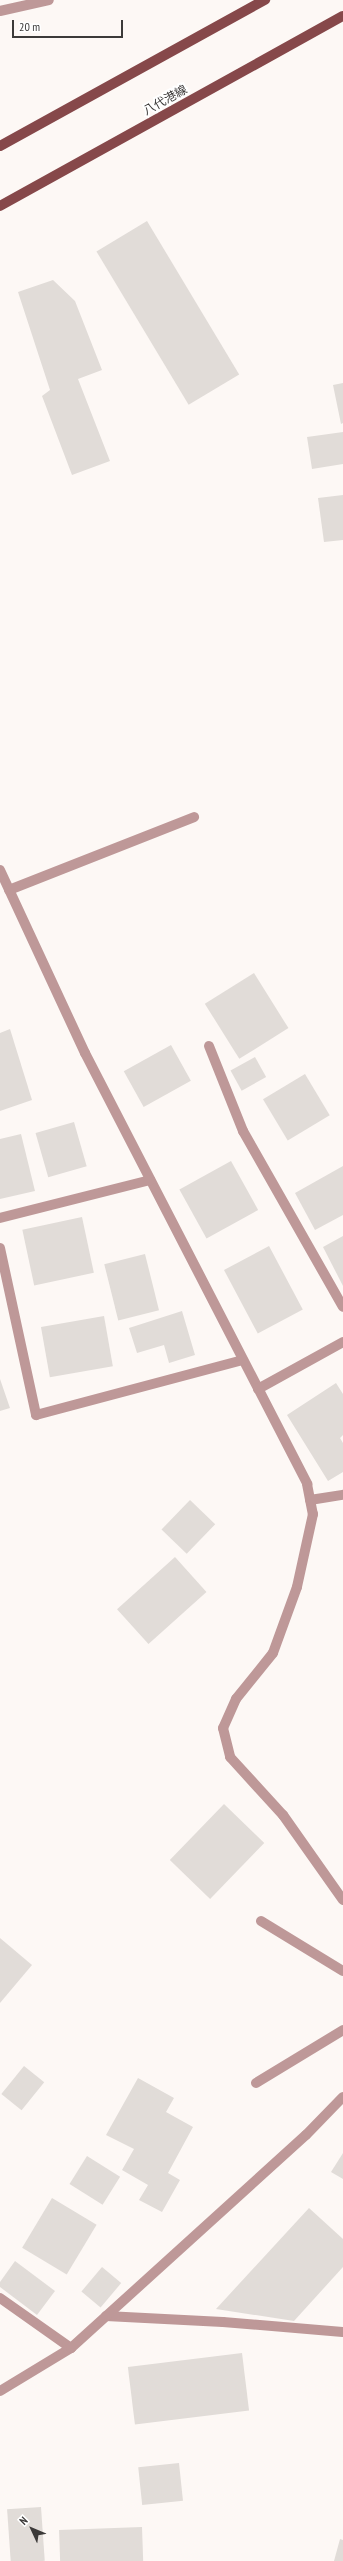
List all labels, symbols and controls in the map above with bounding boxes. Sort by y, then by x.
scale bar [14,12,125,38]
text: 20 m [19,19,40,34]
street label: 八代港線 [141,82,189,118]
north arrow [12,2509,52,2549]
text: N [16,2514,30,2528]

